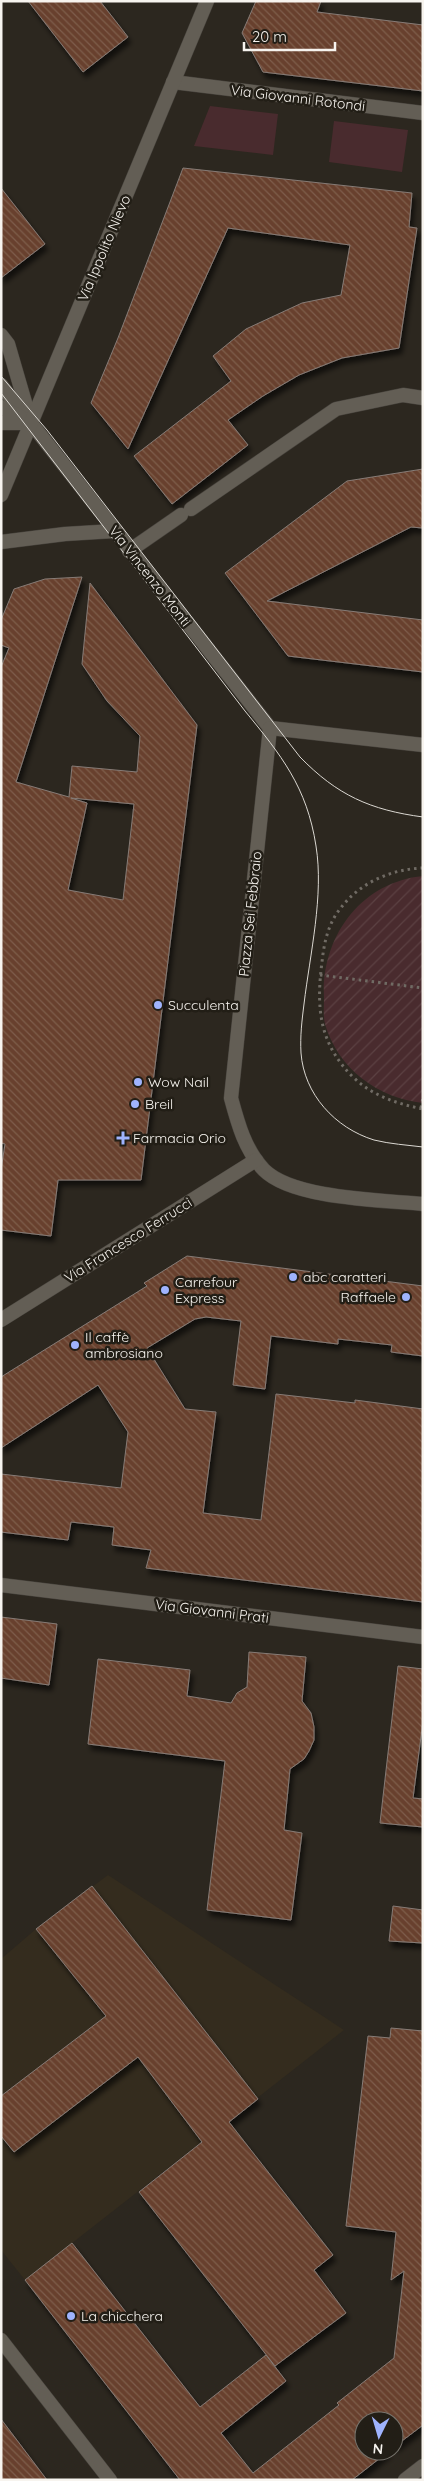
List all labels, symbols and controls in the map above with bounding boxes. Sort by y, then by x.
scale bar [244,20,335,52]
text: 20 m [252,27,287,46]
street label: Via Giovanni Rotondi [230,81,366,115]
street label: Via Ippolito Nievo [74,192,134,304]
street label: Via Vincenzo Monti [105,522,195,630]
street label: Piazza Sei Febbraio [234,850,266,978]
place label: Succulenta [168,996,239,1014]
marker: Succulenta [152,999,164,1011]
place label: Wow Nail [148,1073,209,1091]
marker: Wow Nail [132,1076,144,1088]
place label: Breil [145,1095,173,1113]
marker: Breil [129,1098,141,1110]
place label: Farmacia Orio [133,1129,226,1147]
marker: Farmacia Orio [117,1132,129,1144]
street label: Via Francesco Ferrucci [61,1193,195,1287]
place label: abc caratteri [303,1268,386,1286]
marker: abc caratteri [287,1271,299,1283]
place label: Carrefour Express [175,1273,238,1307]
marker: Carrefour Express [159,1284,171,1296]
place label: Raffaele [341,1288,396,1306]
marker: Raffaele [400,1291,412,1303]
place label: Il caffè ambrosiano [85,1328,163,1362]
marker: Il caffè ambrosiano [69,1339,81,1351]
street label: Via Giovanni Prati [154,1595,270,1627]
place label: La chicchera [81,2307,163,2325]
marker: La chicchera [65,2310,77,2322]
north arrow [354,2411,404,2461]
text: N [372,2440,384,2458]

